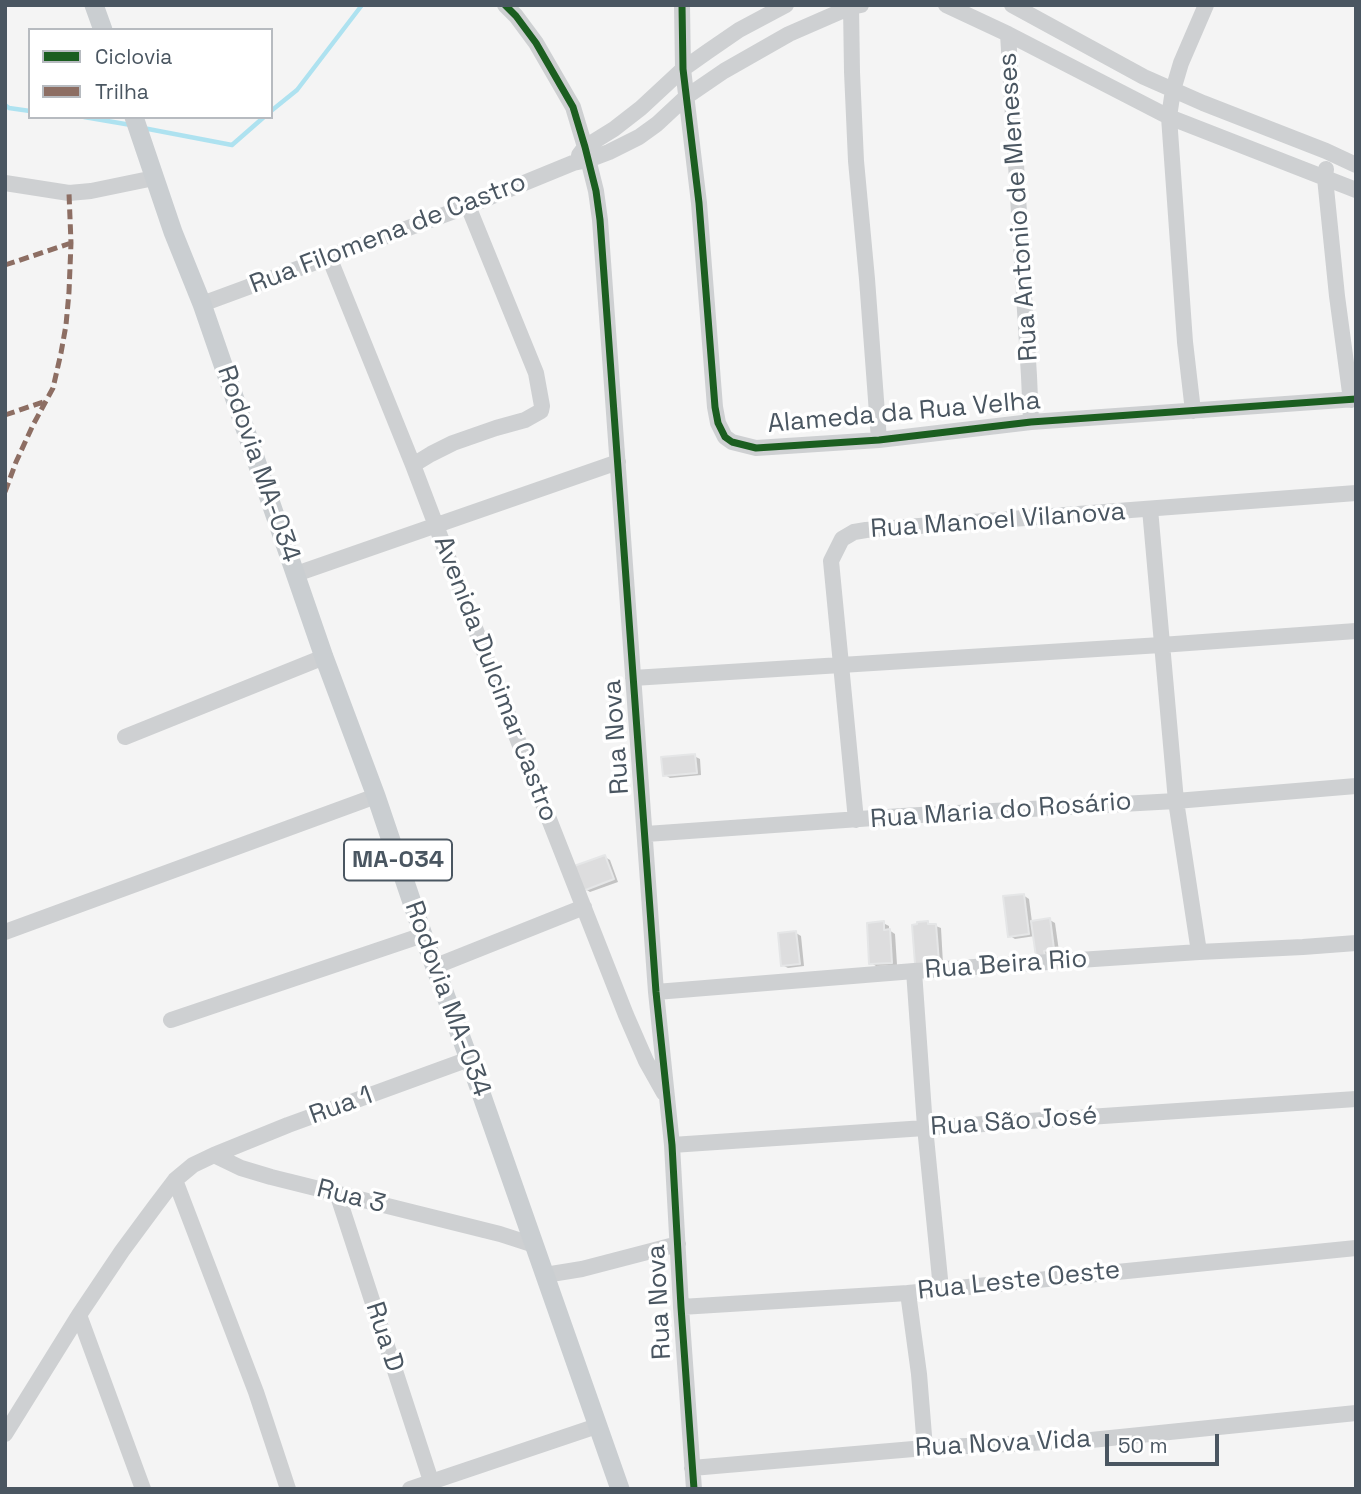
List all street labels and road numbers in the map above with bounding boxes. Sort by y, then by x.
street label: Rua Antonio de Meneses [993,52,1045,362]
street label: Rua Filomena de Castro [246,167,530,301]
street label: Rodovia MA-034 [210,362,306,566]
street label: Alameda da Rua Velha [766,386,1042,440]
street label: Rua Manoel Vilanova [869,497,1127,545]
street label: Avenida Dulcimar Castro [426,532,564,826]
street label: Rua Nova [597,678,637,796]
street label: Rua Maria do Rosário [869,786,1133,836]
road number: MA-034 [344,840,452,880]
street label: Rodovia MA-034 [397,897,497,1101]
street label: Rua Beira Rio [924,944,1088,986]
street label: Rua 1 [305,1080,377,1132]
street label: Rua São José [930,1101,1098,1143]
street label: Rua 3 [313,1173,389,1221]
street label: Rua Nova [641,1244,679,1360]
street label: Rua Leste Oeste [916,1255,1122,1307]
street label: Rua D [358,1298,410,1376]
street label: Rua Nova Vida [914,1424,1092,1464]

